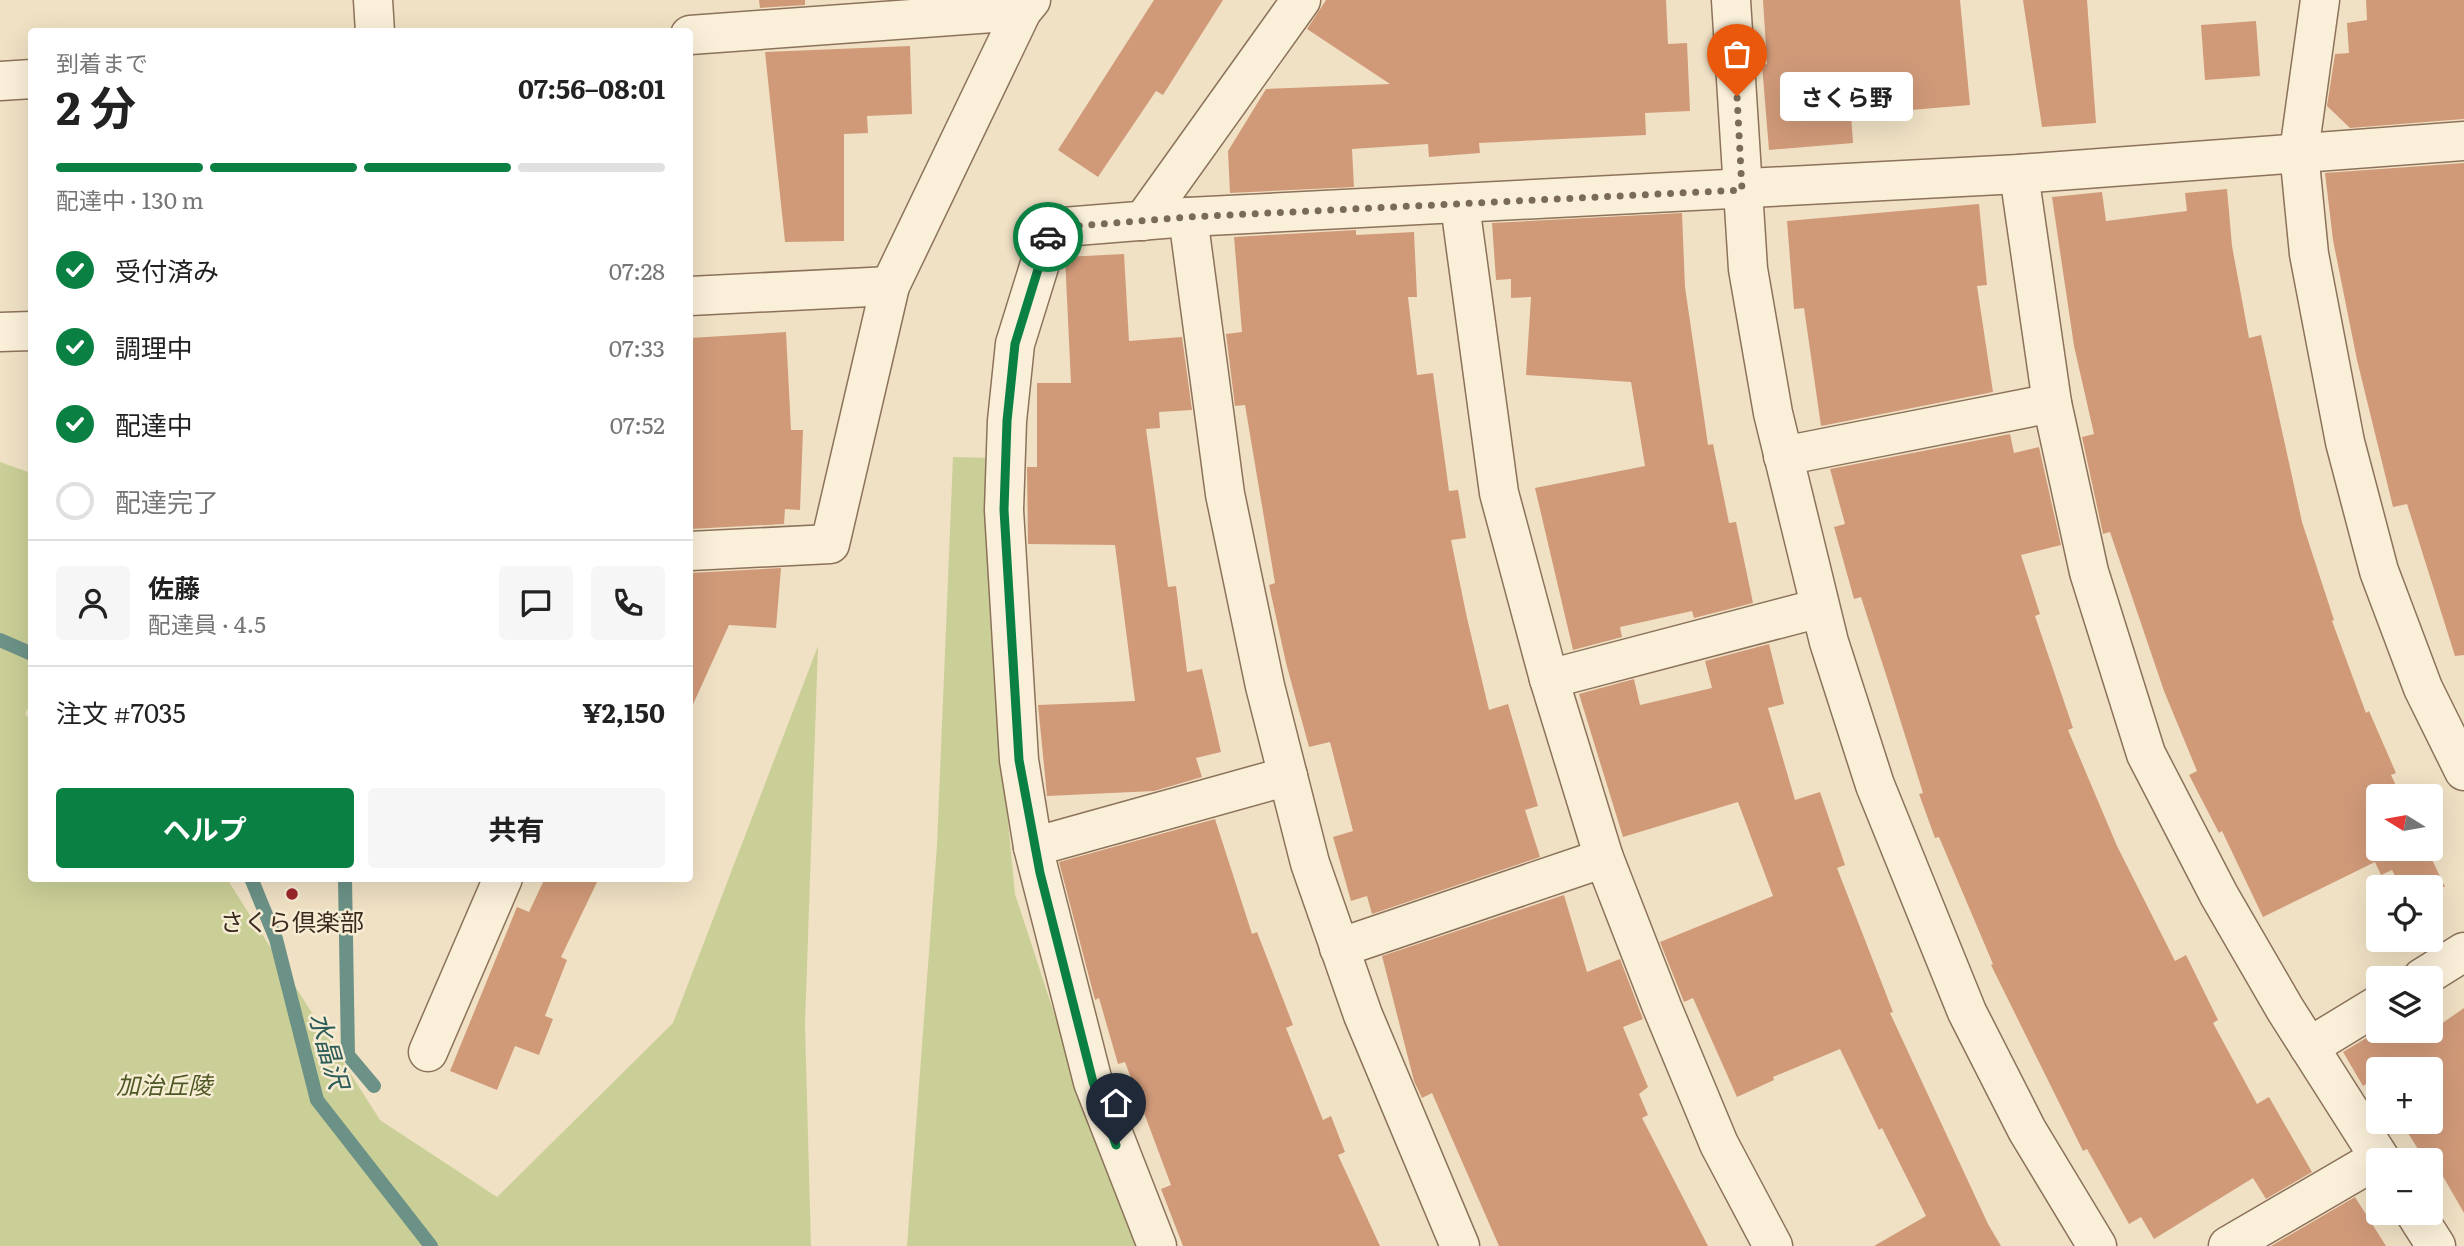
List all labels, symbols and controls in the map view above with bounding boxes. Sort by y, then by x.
pin [1707,24,1767,96]
icon: bag [1718,35,1756,73]
text: 到着まで [56,45,148,79]
text: 07:56–08:01 [518,68,665,107]
text: 2 分 [56,71,136,139]
callout: さくら野 [1779,72,1912,120]
text: さくら野 [1801,79,1893,113]
text: 配達中 · 130 m [56,182,204,216]
courier [1013,202,1083,272]
icon: car [1029,218,1067,256]
text: 受付済み [115,250,219,289]
icon: check [56,251,94,289]
text: 07:28 [609,253,665,287]
text: 調理中 [115,327,193,366]
icon: check [56,328,94,366]
text: 07:33 [609,330,665,364]
text: 配達中 [115,404,193,443]
icon: check [56,405,94,443]
text: 07:52 [610,407,665,441]
text: 配達完了 [115,481,219,520]
button: person [56,566,130,640]
button: chat [499,566,573,640]
button: phone [591,566,665,640]
text: 佐藤 [148,567,200,606]
text: 配達員 · 4.5 [148,606,266,640]
text: 注文 #7035 [56,692,186,731]
text: ¥2,150 [582,692,665,731]
north arrow [2366,784,2443,861]
map controls [2366,784,2443,1225]
button: ヘルプ [56,788,354,868]
button: 共有 [368,788,665,868]
button: locate [2366,875,2443,952]
marker: さくら倶楽部 [284,886,300,902]
place label: さくら倶楽部 [220,903,364,938]
button: layers [2366,966,2443,1043]
water label: 水晶沢 [302,1007,361,1096]
button: + [2366,1057,2443,1134]
park label: 加治丘陵 [116,1066,215,1101]
pin [1086,1073,1146,1145]
icon: home [1097,1084,1135,1122]
button: − [2366,1148,2443,1225]

